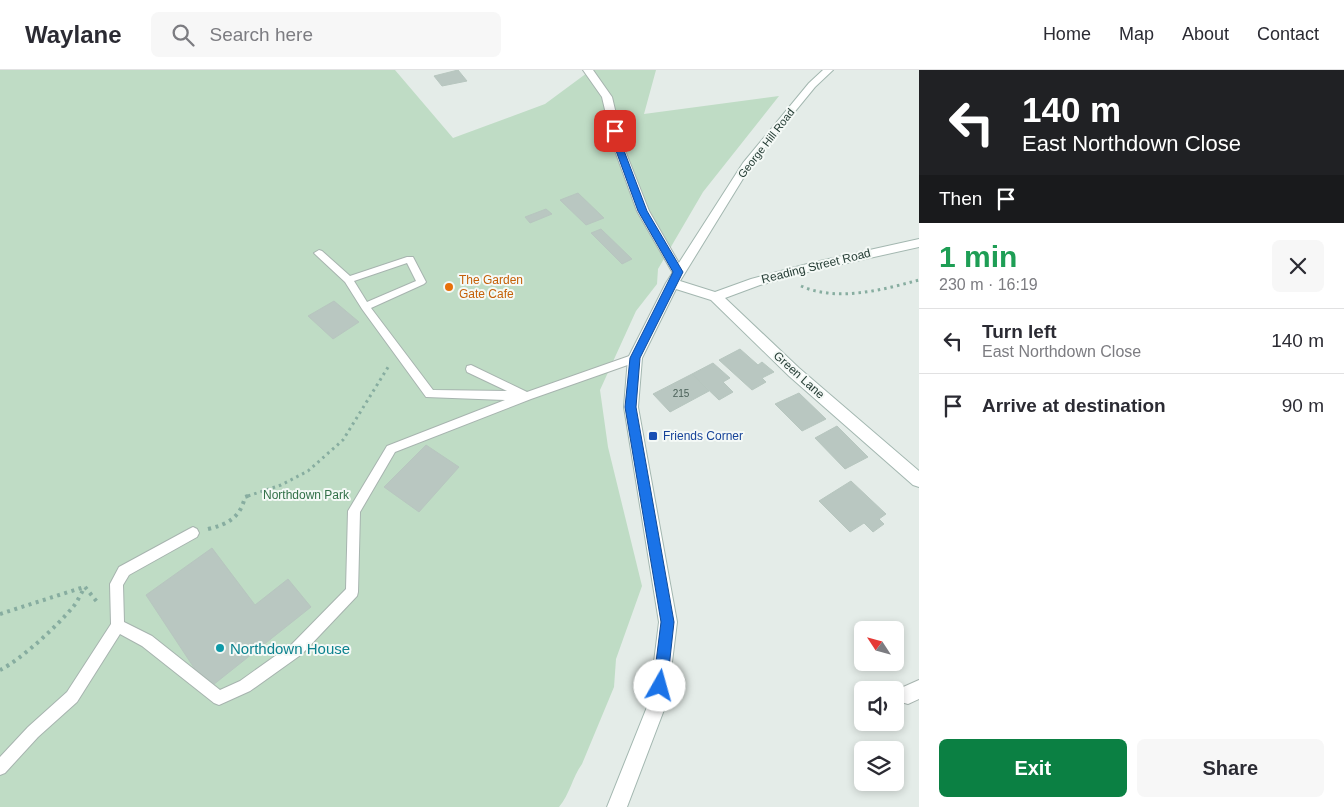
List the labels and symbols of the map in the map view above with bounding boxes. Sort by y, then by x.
street label: George Hill Road [735,106,797,180]
pin [594,110,636,152]
street label: Reading Street Road [760,246,872,286]
place label: The Garden Gate Cafe [459,273,523,301]
marker: The Garden Gate Cafe [443,281,455,293]
street label: Green Lane [771,349,827,402]
house number: 215 [673,388,690,399]
place label: Friends Corner [663,429,743,443]
marker: Friends Corner [647,430,659,442]
park label: Northdown Park [263,488,350,502]
north arrow [854,621,904,671]
place label: Northdown House [230,640,350,657]
marker: Northdown House [214,642,226,654]
position arrow [633,659,685,711]

